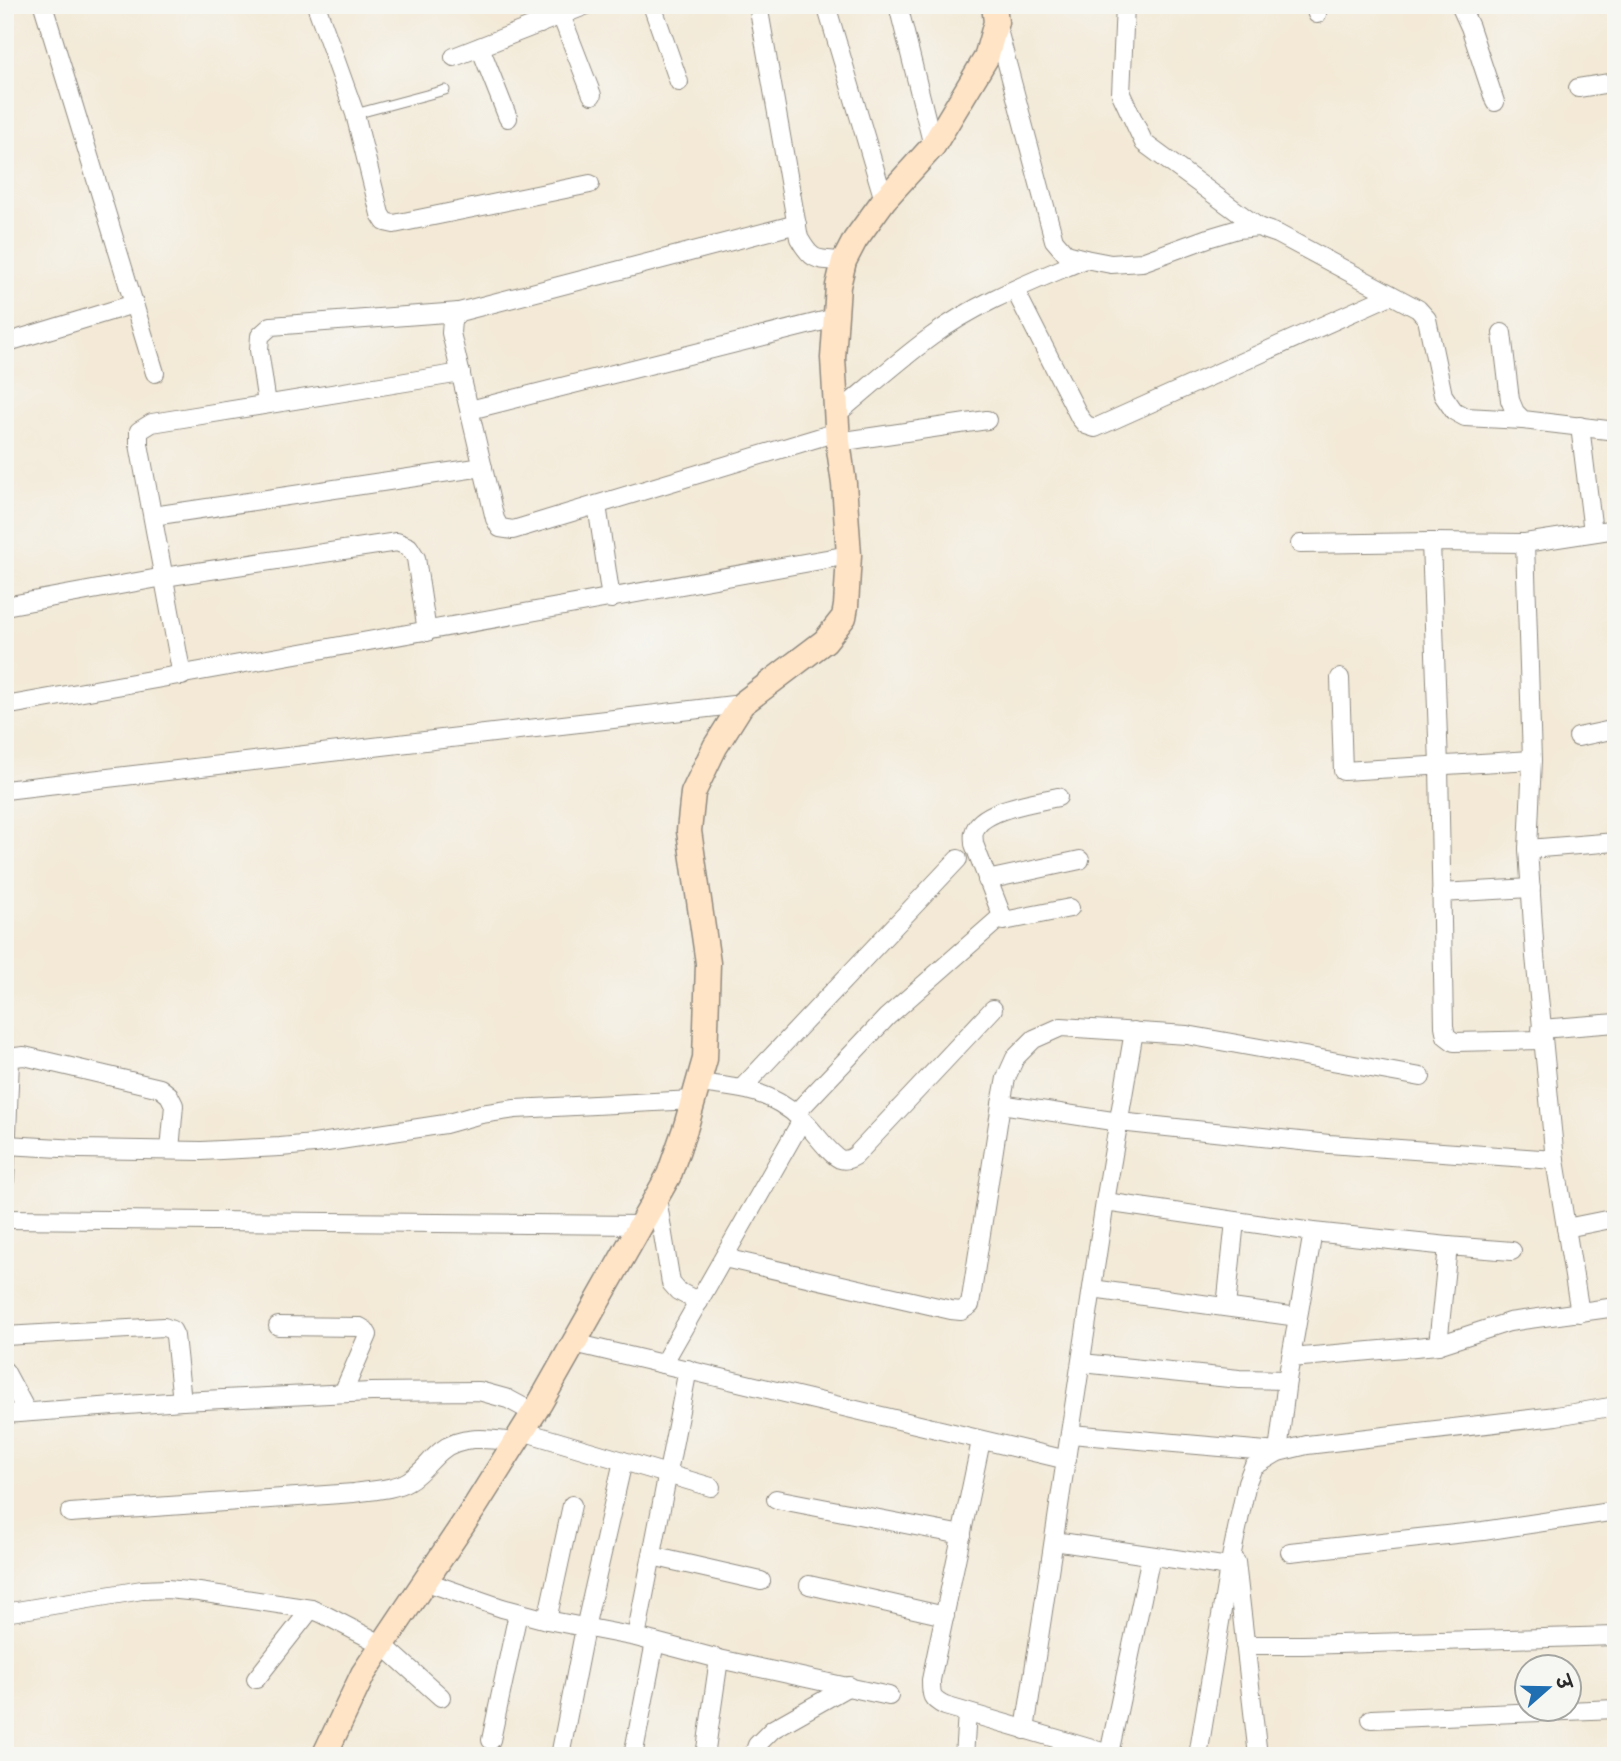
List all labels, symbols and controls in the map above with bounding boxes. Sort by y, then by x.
north arrow [1512,1652,1582,1722]
text: उ [1549,1670,1578,1695]

